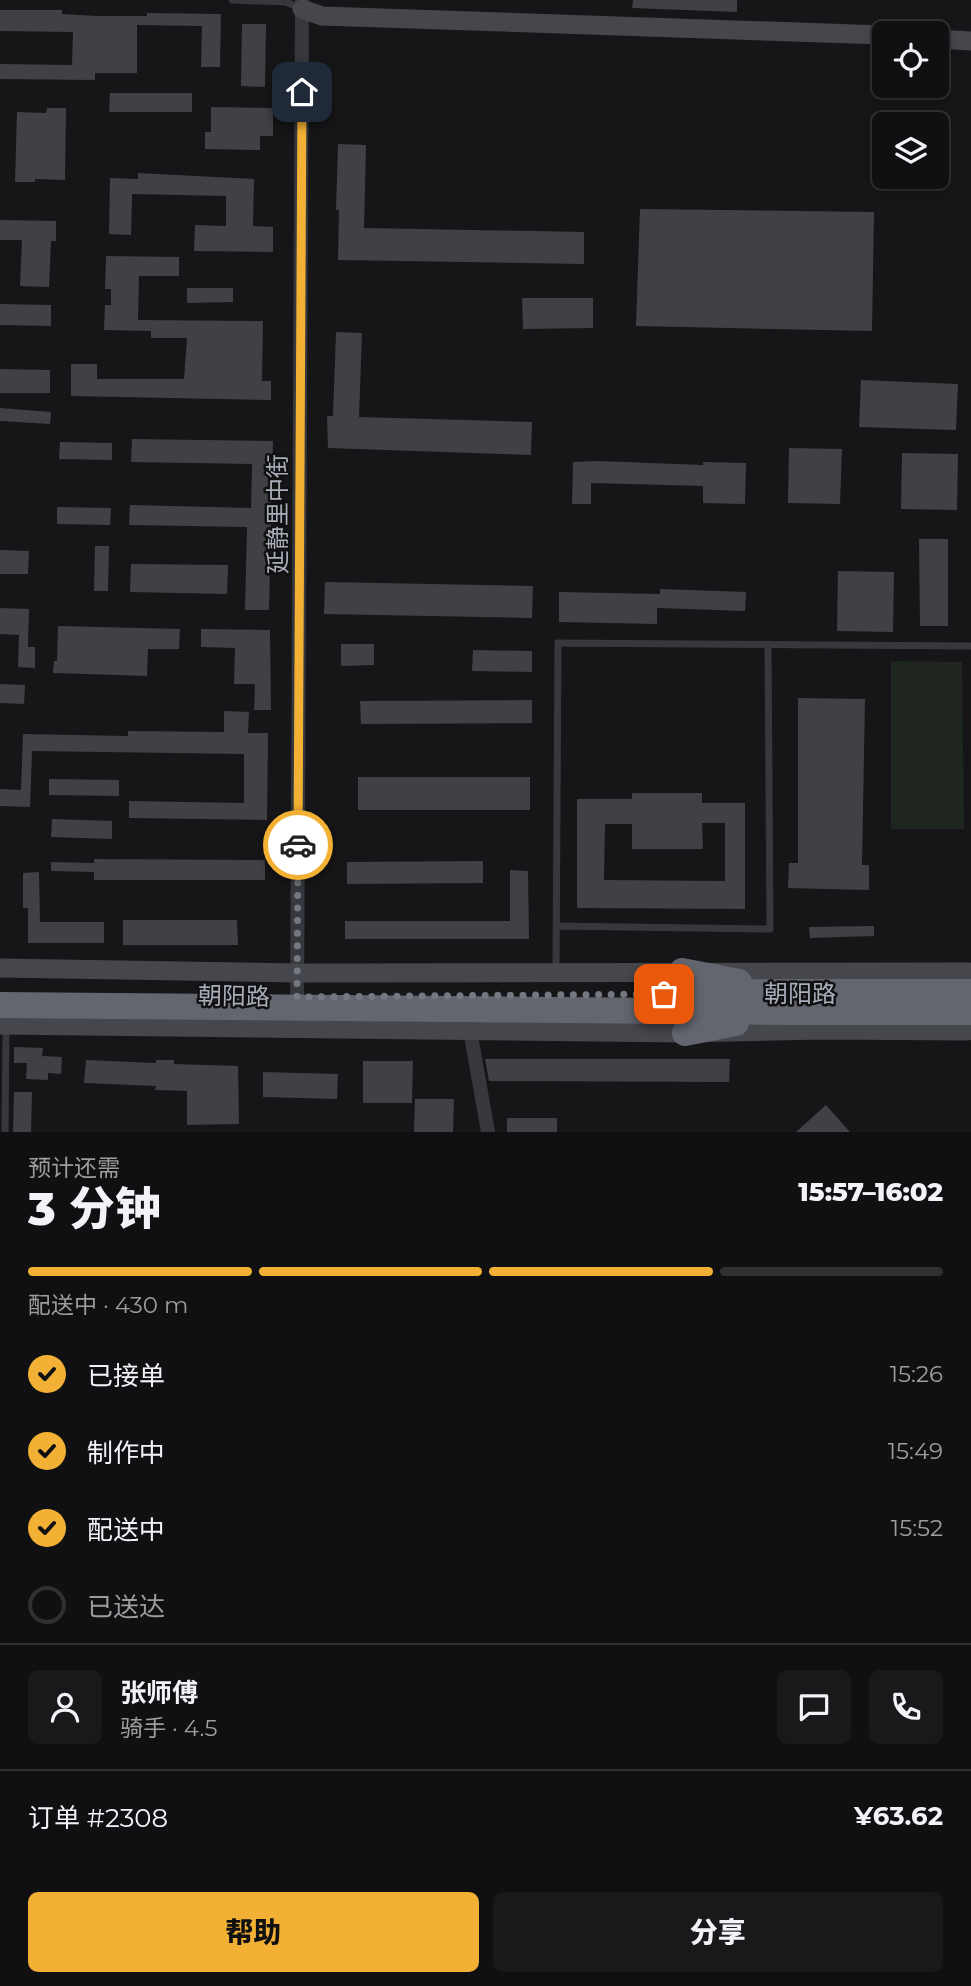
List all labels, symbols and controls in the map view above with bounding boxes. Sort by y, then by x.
map controls [872,21,949,189]
button: locate [872,21,949,98]
pin [272,62,332,122]
icon: home [283,73,321,111]
button: layers [872,112,949,189]
street label: 延静里中街 [263,454,292,574]
courier [263,810,333,880]
icon: car [279,826,317,864]
pin [634,964,694,1024]
icon: bag [645,975,683,1013]
street label: 朝阳路 [764,979,836,1008]
street label: 朝阳路 [198,981,270,1011]
text: 预计还需 [28,1154,120,1182]
text: 15:57–16:02 [798,1176,943,1208]
text: 3 分钟 [28,1180,161,1237]
text: 配送中 · 430 m [28,1291,188,1319]
icon: check [28,1355,66,1393]
text: 已接单 [87,1360,165,1392]
text: 15:26 [890,1360,943,1388]
icon: check [28,1432,66,1470]
text: 制作中 [87,1437,165,1469]
text: 15:49 [888,1437,943,1465]
icon: check [28,1509,66,1547]
text: 配送中 [87,1514,165,1546]
text: 15:52 [891,1514,943,1542]
text: 已送达 [87,1591,165,1623]
button: person [28,1670,102,1744]
button: chat [777,1670,851,1744]
button: phone [869,1670,943,1744]
text: 张师傅 [120,1677,198,1709]
text: 骑手 · 4.5 [120,1714,217,1742]
text: ¥63.62 [854,1800,943,1832]
text: 订单 #2308 [28,1802,168,1834]
button: 帮助 [28,1892,479,1972]
button: 分享 [493,1892,943,1972]

